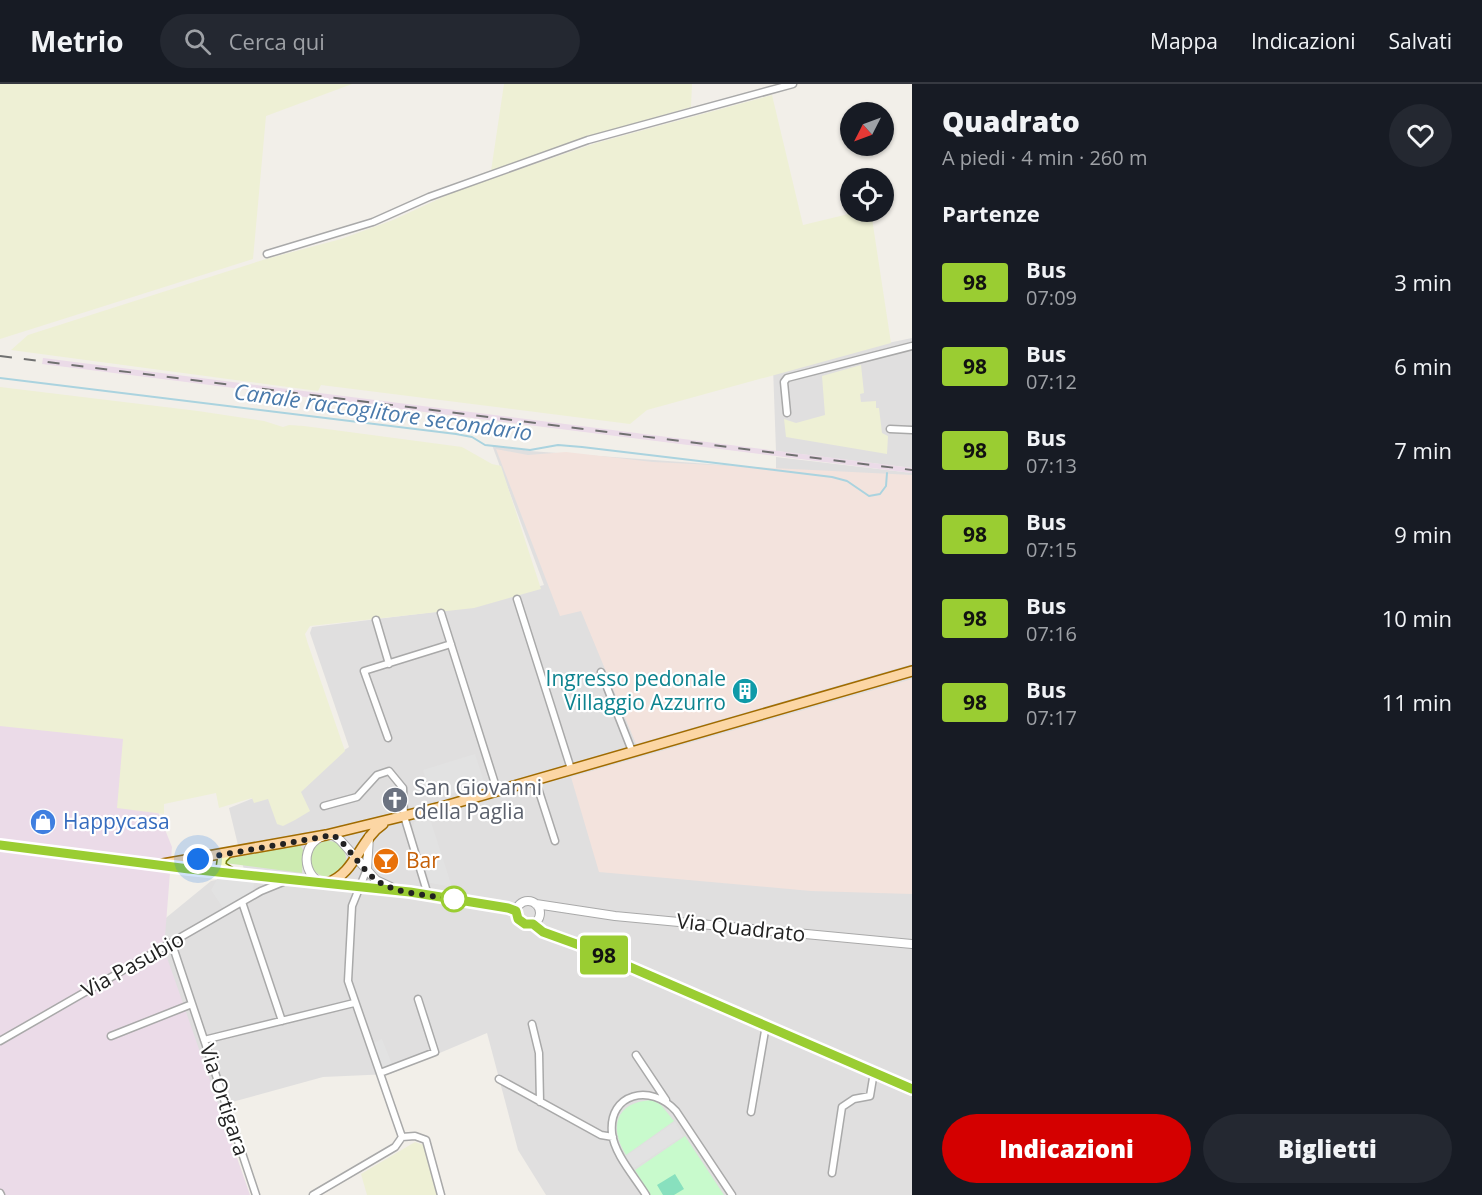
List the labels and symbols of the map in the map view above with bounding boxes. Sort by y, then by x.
north arrow [840,102,894,156]
water label: Canale raccoglitore secondario [232,375,534,447]
place label: Ingresso pedonale Villaggio Azzurro [546,664,726,716]
building icon: Ingresso pedonale Villaggio Azzurro [730,676,760,706]
place label: San Giovanni della Paglia [414,773,542,825]
church icon: San Giovanni della Paglia [380,785,410,815]
shop icon: Happycasa [28,807,58,837]
place label: Happycasa [63,807,170,835]
your location [183,844,213,874]
bar icon: Bar [371,846,401,876]
place label: Bar [406,846,440,874]
unlabelled marker [441,886,467,912]
street label: Via Quadrato [675,906,807,948]
street label: Via Pasubio [76,925,189,1004]
line badge: 98 [577,936,631,974]
street label: Via Ortigara [194,1040,256,1159]

